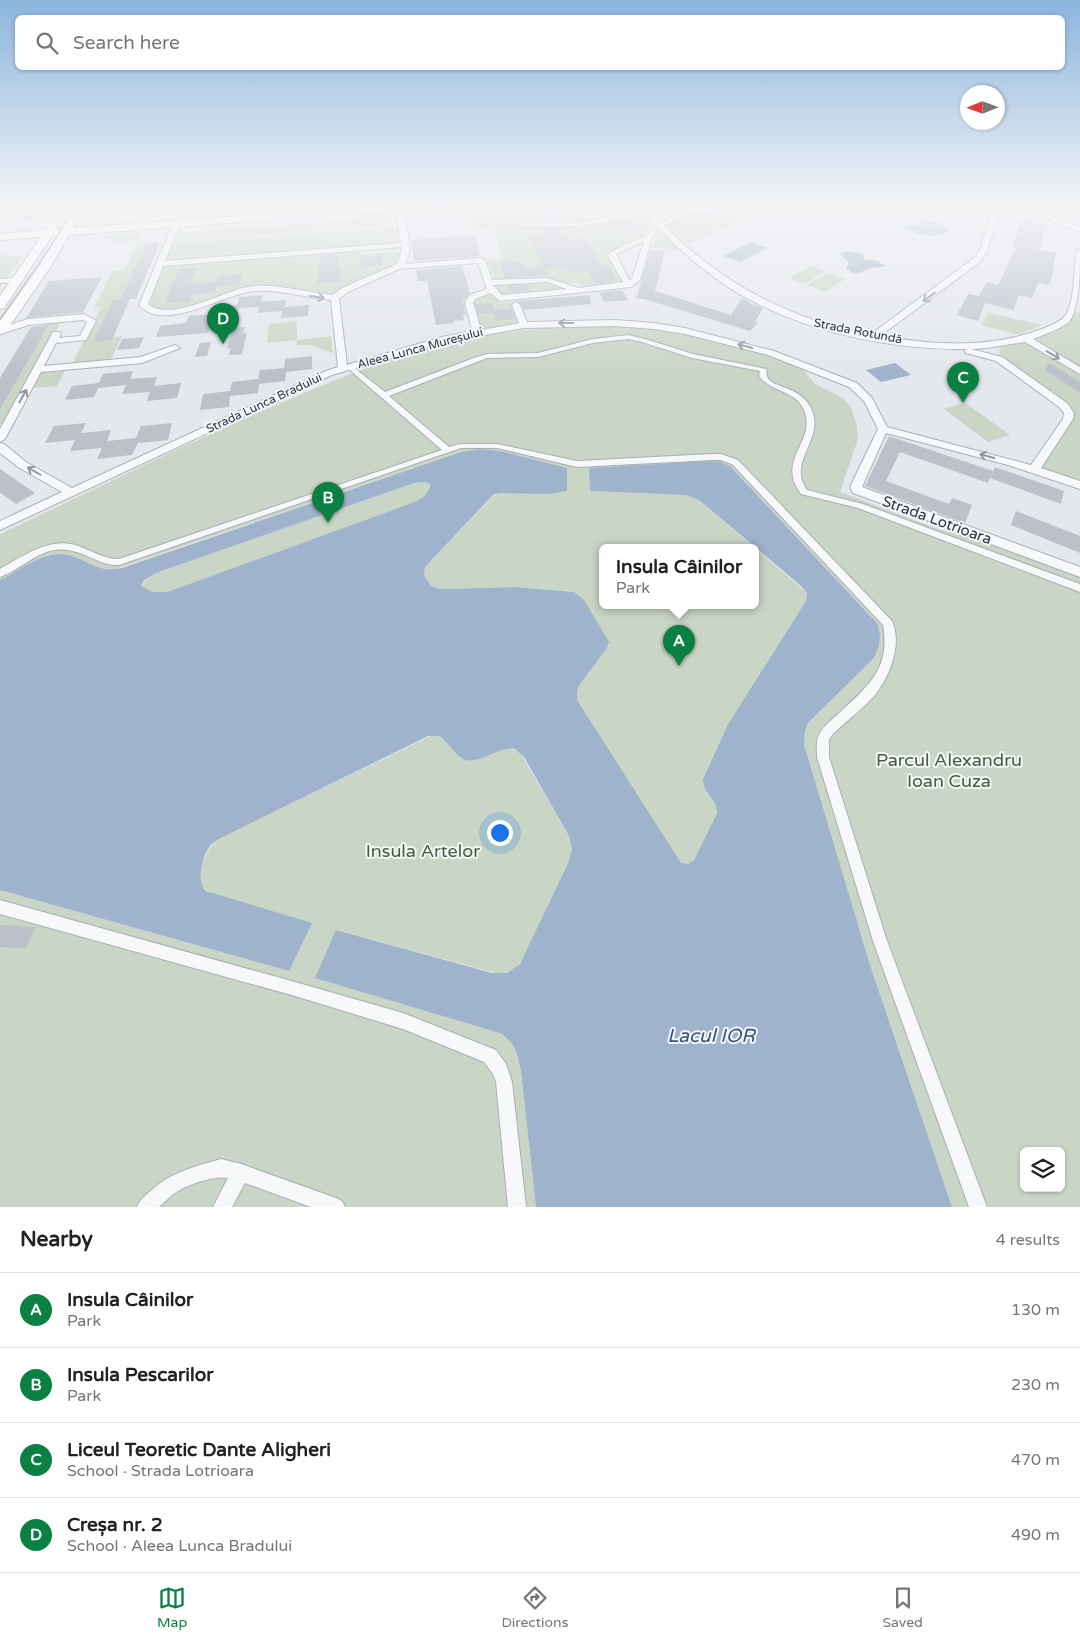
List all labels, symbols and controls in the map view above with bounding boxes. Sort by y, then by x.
search box [15,15,1065,70]
icon: search [33,29,61,57]
text: Search here [73,32,180,54]
north arrow [960,85,1005,130]
one-way arrow [308,292,324,302]
one-way arrow [922,292,936,302]
pin: D [207,303,239,344]
street label: Strada Rotundă [813,316,903,346]
one-way arrow [558,318,574,328]
street label: Aleea Lunca Mureșului [356,324,484,372]
one-way arrow [738,340,754,350]
one-way arrow [1046,351,1060,361]
pin: C [947,362,979,403]
street label: Strada Lunca Bradului [204,370,324,436]
one-way arrow [18,389,28,404]
one-way arrow [979,451,995,460]
one-way arrow [28,465,42,475]
pin: B [312,482,344,523]
street label: Strada Lotrioara [880,492,994,548]
popup [599,544,759,609]
text: Insula Câinilor [616,556,742,578]
text: Park [616,578,650,598]
pin: A [663,625,695,666]
park label: Parcul Alexandru Ioan Cuza [876,749,1022,792]
your location [487,820,513,846]
park label: Insula Artelor [366,840,480,862]
water label: Lacul IOR [667,1025,756,1047]
map controls [1020,1147,1065,1192]
button: layers [1020,1147,1065,1192]
text: Nearby [20,1227,93,1252]
text: 4 results [996,1230,1060,1250]
text: Insula Câinilor [67,1289,193,1311]
text: A [30,1300,42,1320]
text: 130 m [1011,1300,1060,1320]
text: Park [67,1311,101,1331]
text: Insula Pescarilor [67,1364,214,1386]
text: B [30,1375,42,1395]
text: 230 m [1011,1375,1060,1395]
text: Park [67,1386,101,1406]
text: Liceul Teoretic Dante Aligheri [67,1439,331,1461]
text: C [30,1450,42,1470]
text: 470 m [1011,1450,1060,1470]
text: School · Strada Lotrioara [67,1461,254,1481]
text: Creșa nr. 2 [67,1514,163,1536]
text: D [30,1525,42,1545]
text: 490 m [1011,1525,1060,1545]
text: School · Aleea Lunca Bradului [67,1536,292,1556]
tab: Map [157,1584,187,1631]
tab: Directions [501,1584,568,1631]
tab: Saved [882,1584,923,1631]

